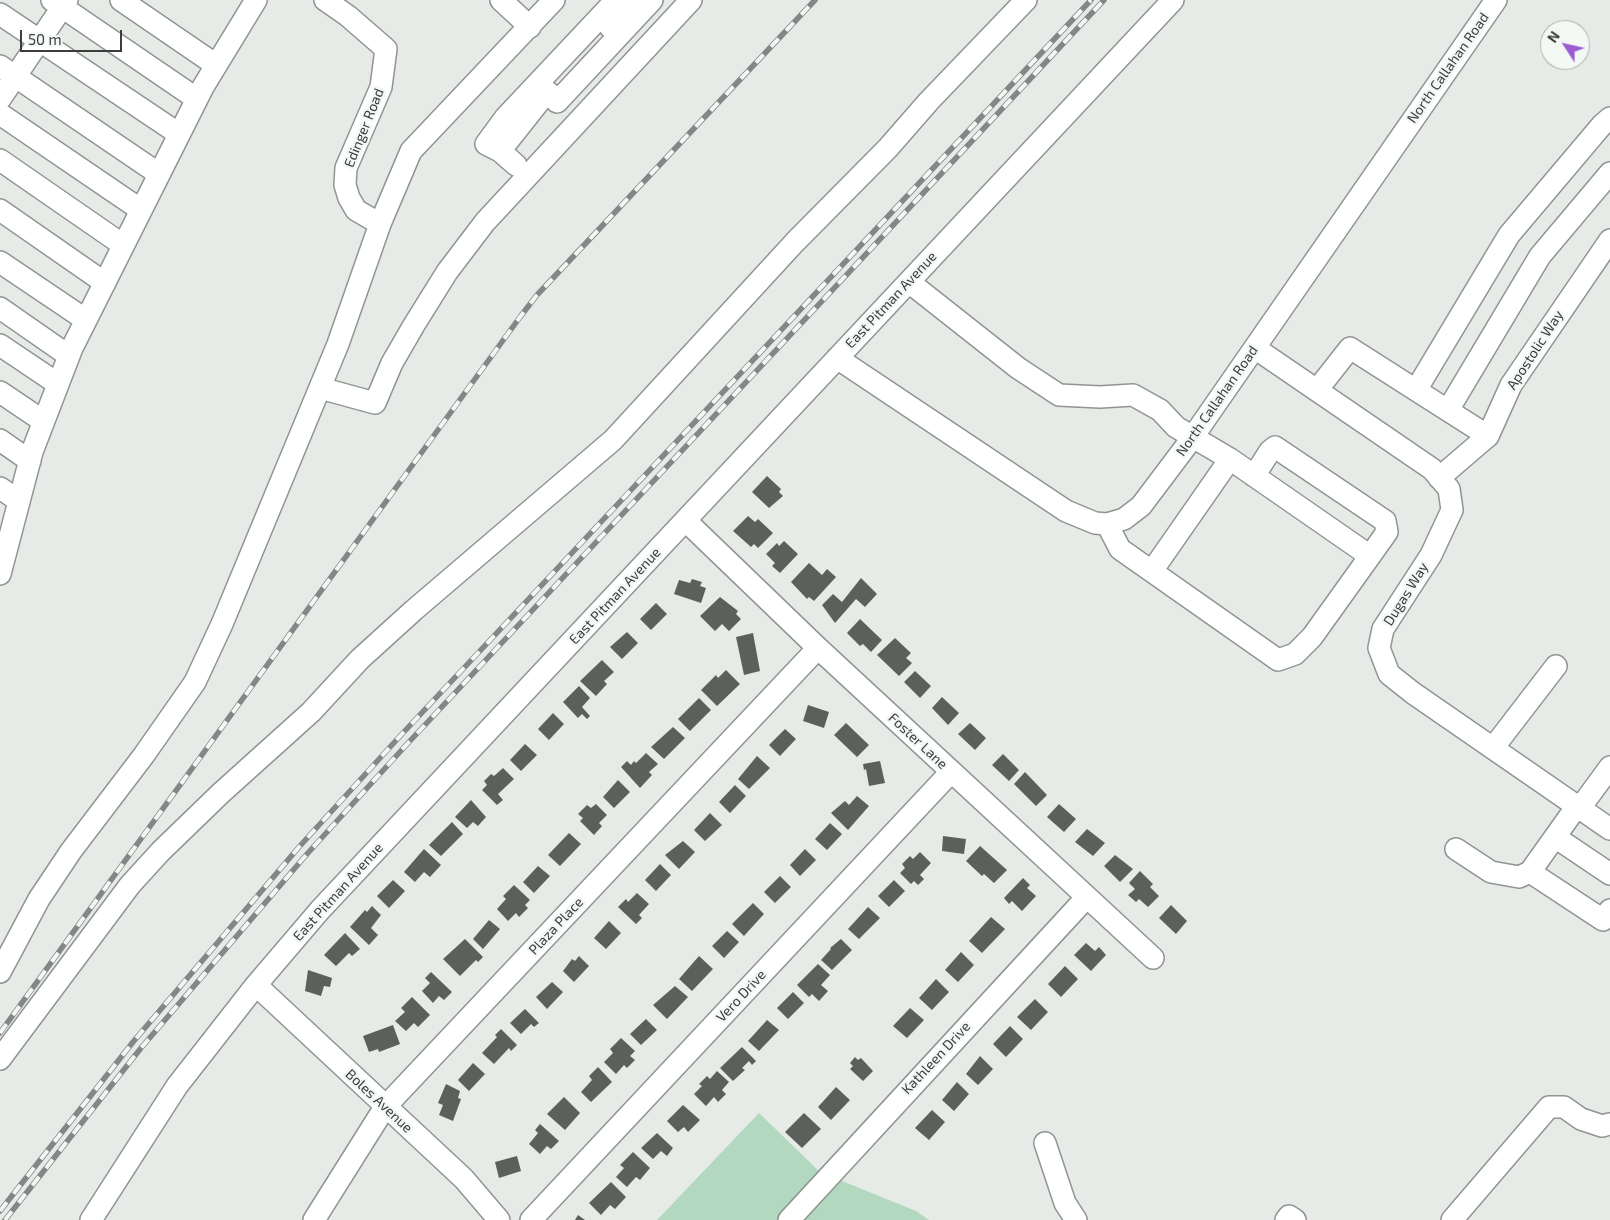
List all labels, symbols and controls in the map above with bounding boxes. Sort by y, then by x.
street label: North Callahan Road [1404,10,1492,126]
scale bar [22,20,125,52]
north arrow [1540,20,1590,70]
text: N [1543,28,1563,46]
text: 50 m [28,30,62,48]
street label: Edinger Road [341,86,387,170]
street label: East Pitman Avenue [842,248,940,352]
street label: Apostolic Way [1503,307,1567,393]
street label: North Callahan Road [1173,343,1261,459]
street label: East Pitman Avenue [566,544,664,648]
street label: Dugas Way [1380,559,1432,629]
street label: Foster Lane [885,709,951,773]
street label: East Pitman Avenue [290,839,386,945]
street label: Plaza Place [525,894,587,958]
street label: Vero Drive [713,966,769,1026]
street label: Kathleen Drive [898,1018,974,1098]
street label: Boles Avenue [342,1066,416,1136]

